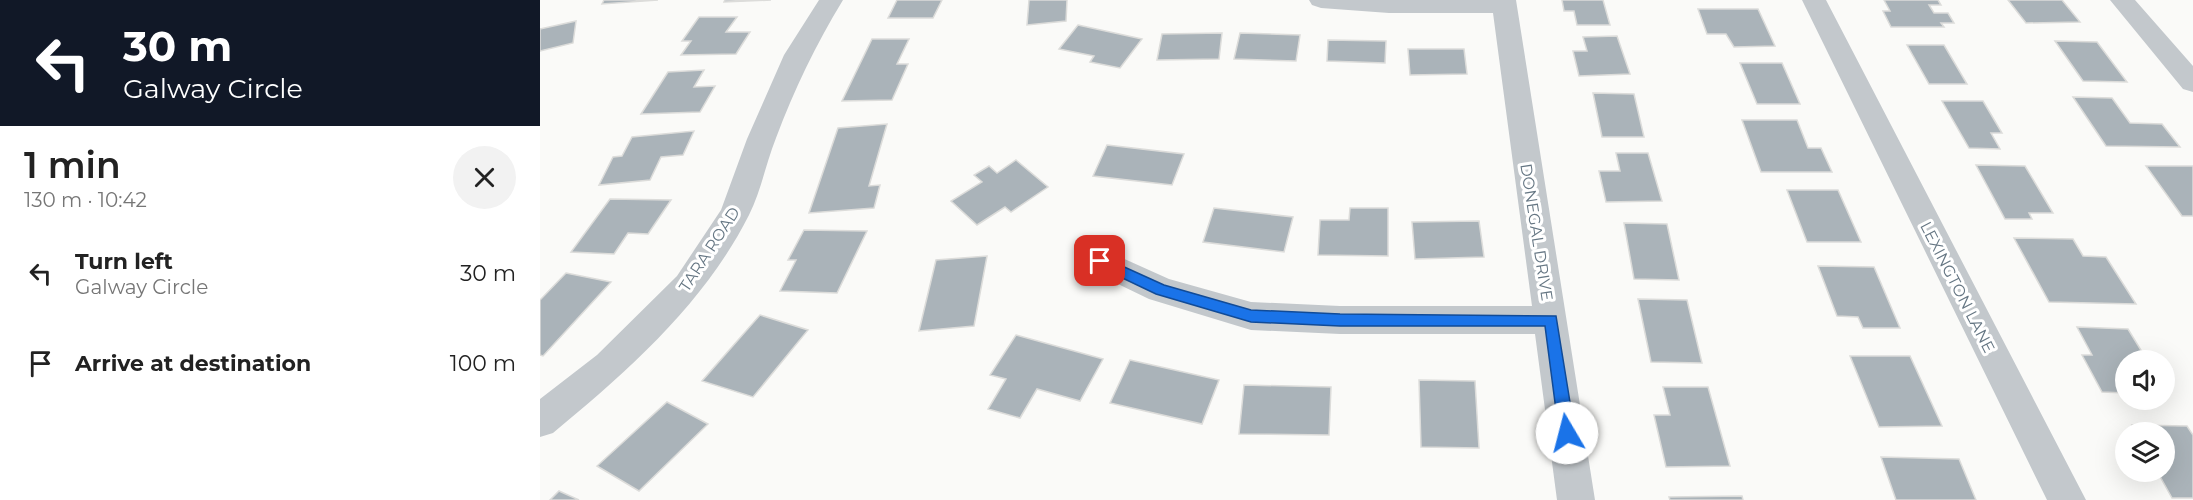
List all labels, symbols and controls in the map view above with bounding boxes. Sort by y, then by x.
text: 30 m [123,20,232,72]
icon: left [24,24,102,102]
text: Galway Circle [123,72,303,105]
text: 1 min [24,143,121,187]
button: close [453,146,516,209]
street label: DONEGAL DRIVE [1516,162,1557,302]
text: 130 m · 10:42 [24,188,147,212]
street label: TARA ROAD [675,203,744,295]
street label: LEXINGTON LANE [1916,218,1999,356]
pin [1074,235,1125,286]
icon: arrive [1083,244,1116,277]
text: Turn left [75,248,173,275]
icon: left [24,257,57,290]
text: 30 m [460,260,516,287]
text: Galway Circle [75,275,208,299]
icon: arrive [24,347,57,380]
text: Arrive at destination [75,350,311,377]
text: 100 m [450,350,516,377]
map controls [2115,350,2175,482]
button: sound [2115,350,2175,410]
position arrow [1535,401,1599,465]
button: layers [2115,422,2175,482]

